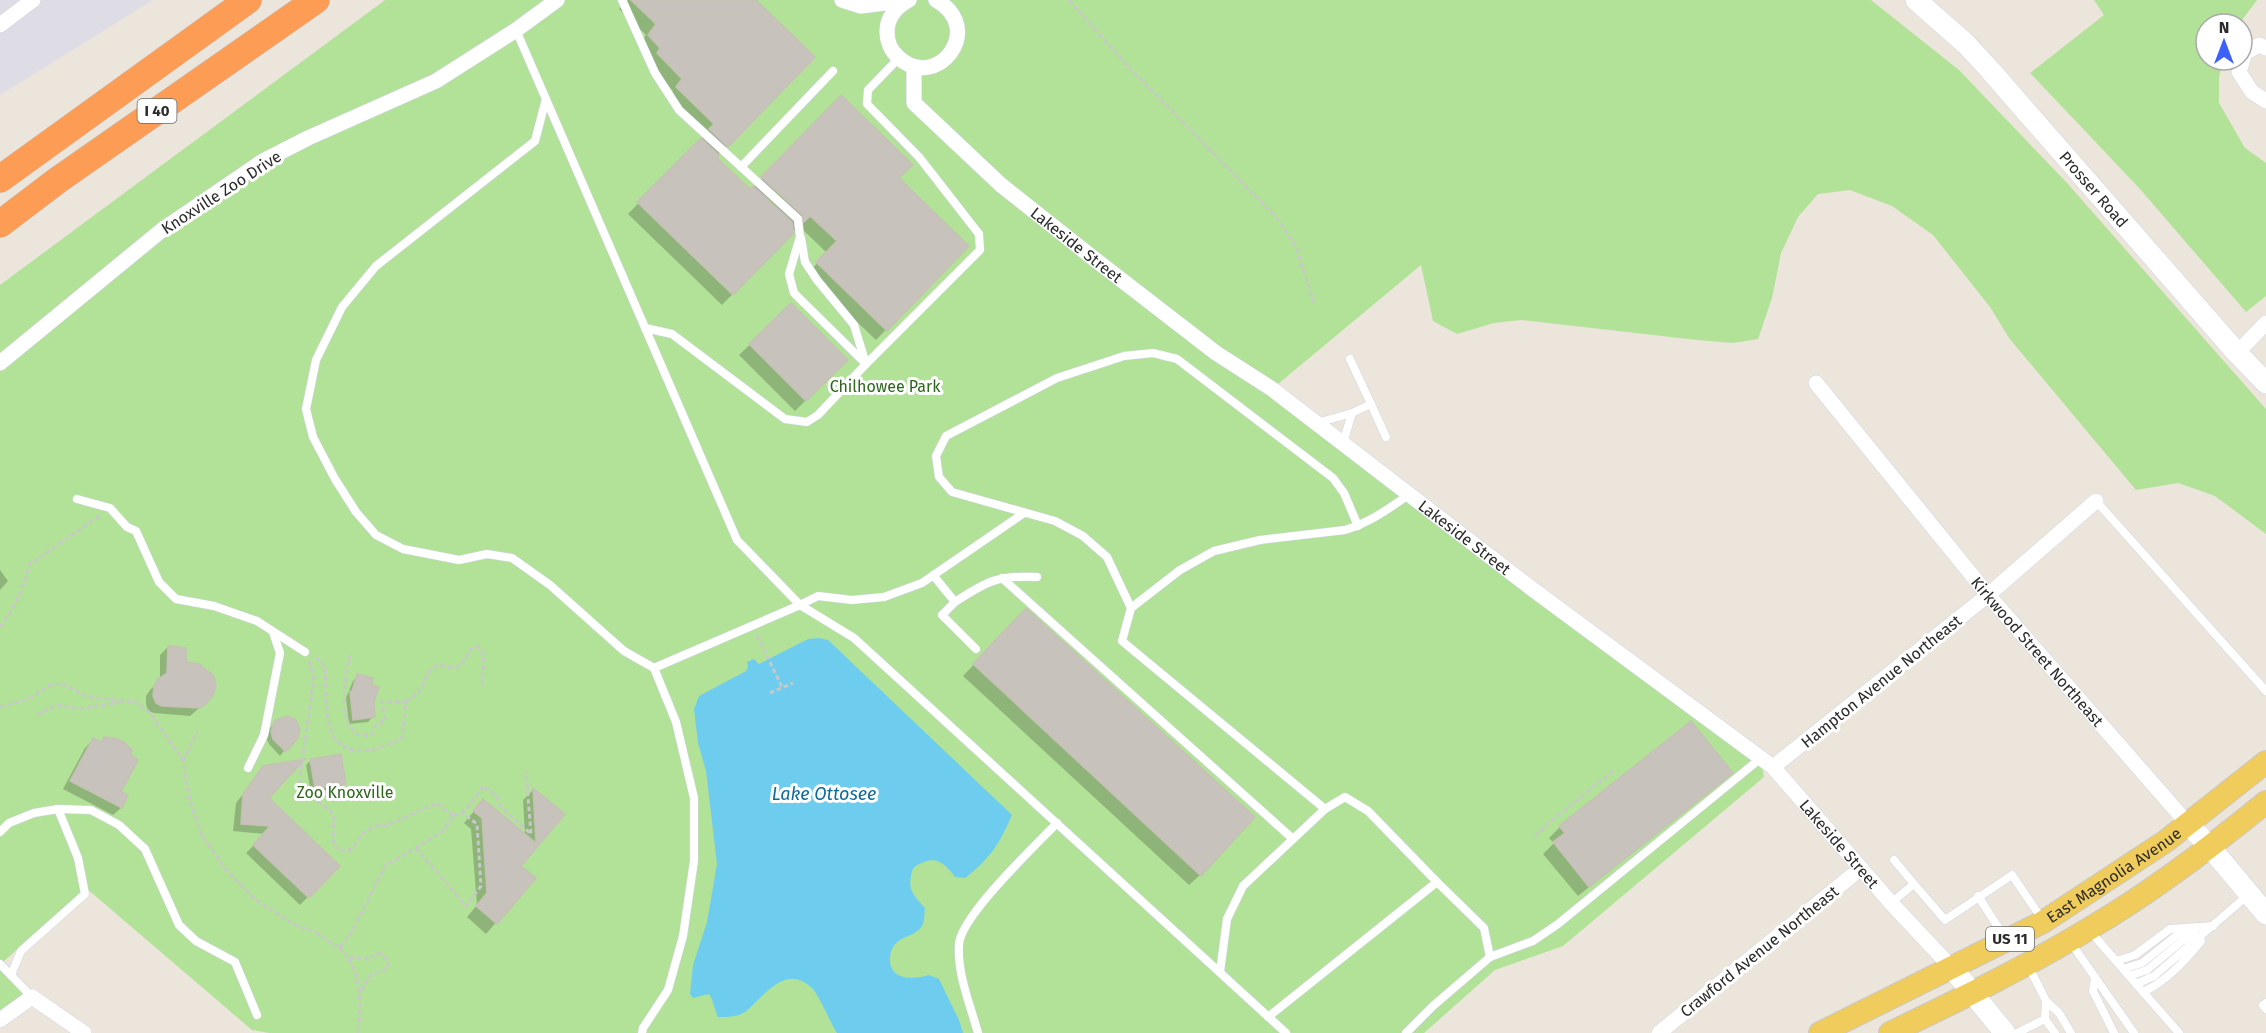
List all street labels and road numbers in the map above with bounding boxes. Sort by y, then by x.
road number: I 40 [138,99,176,123]
street label: Knoxville Zoo Drive [158,147,285,238]
street label: Prosser Road [2055,147,2132,231]
street label: Lakeside Street [1027,203,1126,287]
street label: Lakeside Street [1414,496,1515,579]
street label: Kirkwood Street Northeast [1967,573,2107,731]
street label: Hampton Avenue Northeast [1797,611,1965,752]
street label: Lakeside Street [1795,796,1883,892]
street label: East Magnolia Avenue [2043,824,2185,927]
street label: Crawford Avenue Northeast [1676,882,1842,1021]
road number: US 11 [1986,927,2034,951]

